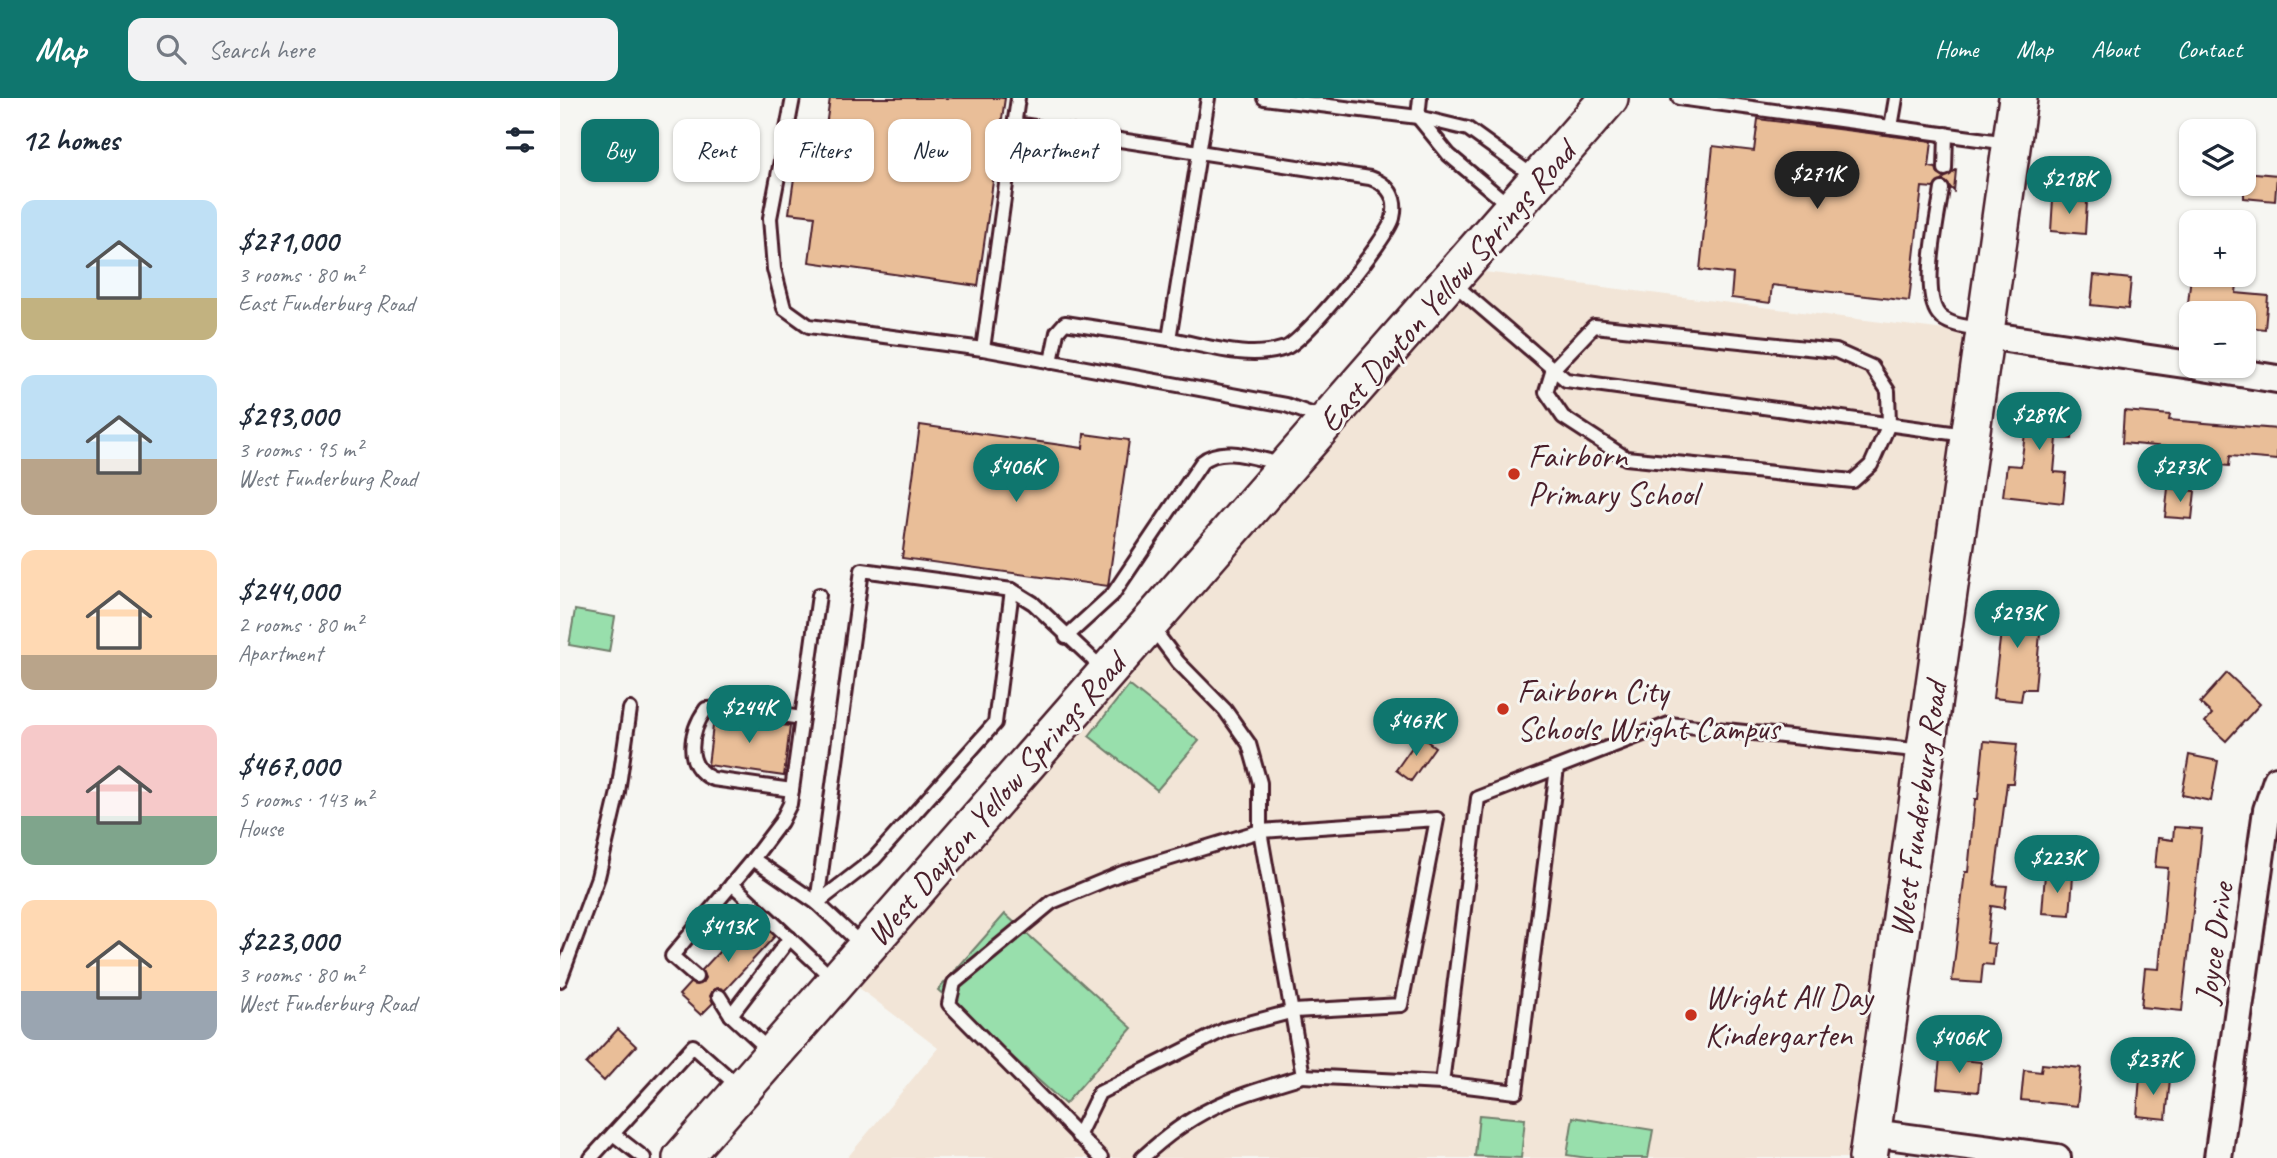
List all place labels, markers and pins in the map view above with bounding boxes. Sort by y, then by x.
pin: $271K [1768,152,1866,211]
pin: $218K [2020,156,2118,216]
pin: $289K [1990,392,2088,452]
place label: Fairborn Primary School [1528,435,1703,515]
pin: $406K [967,444,1065,504]
pin: $273K [2131,444,2229,504]
marker: Fairborn Primary School [1506,466,1522,482]
pin: $293K [1968,590,2066,650]
place label: Fairborn City Schools Wright Campus [1517,670,1782,750]
pin: $244K [700,686,798,745]
pin: $467K [1367,698,1465,758]
marker: Fairborn City Schools Wright Campus [1495,701,1511,717]
pin: $223K [2008,836,2106,895]
pin: $413K [679,904,777,964]
place label: Wright All Day Kindergarten [1705,976,1875,1056]
marker: Wright All Day Kindergarten [1683,1007,1699,1023]
pin: $406K [1910,1016,2008,1075]
pin: $237K [2104,1038,2202,1097]

